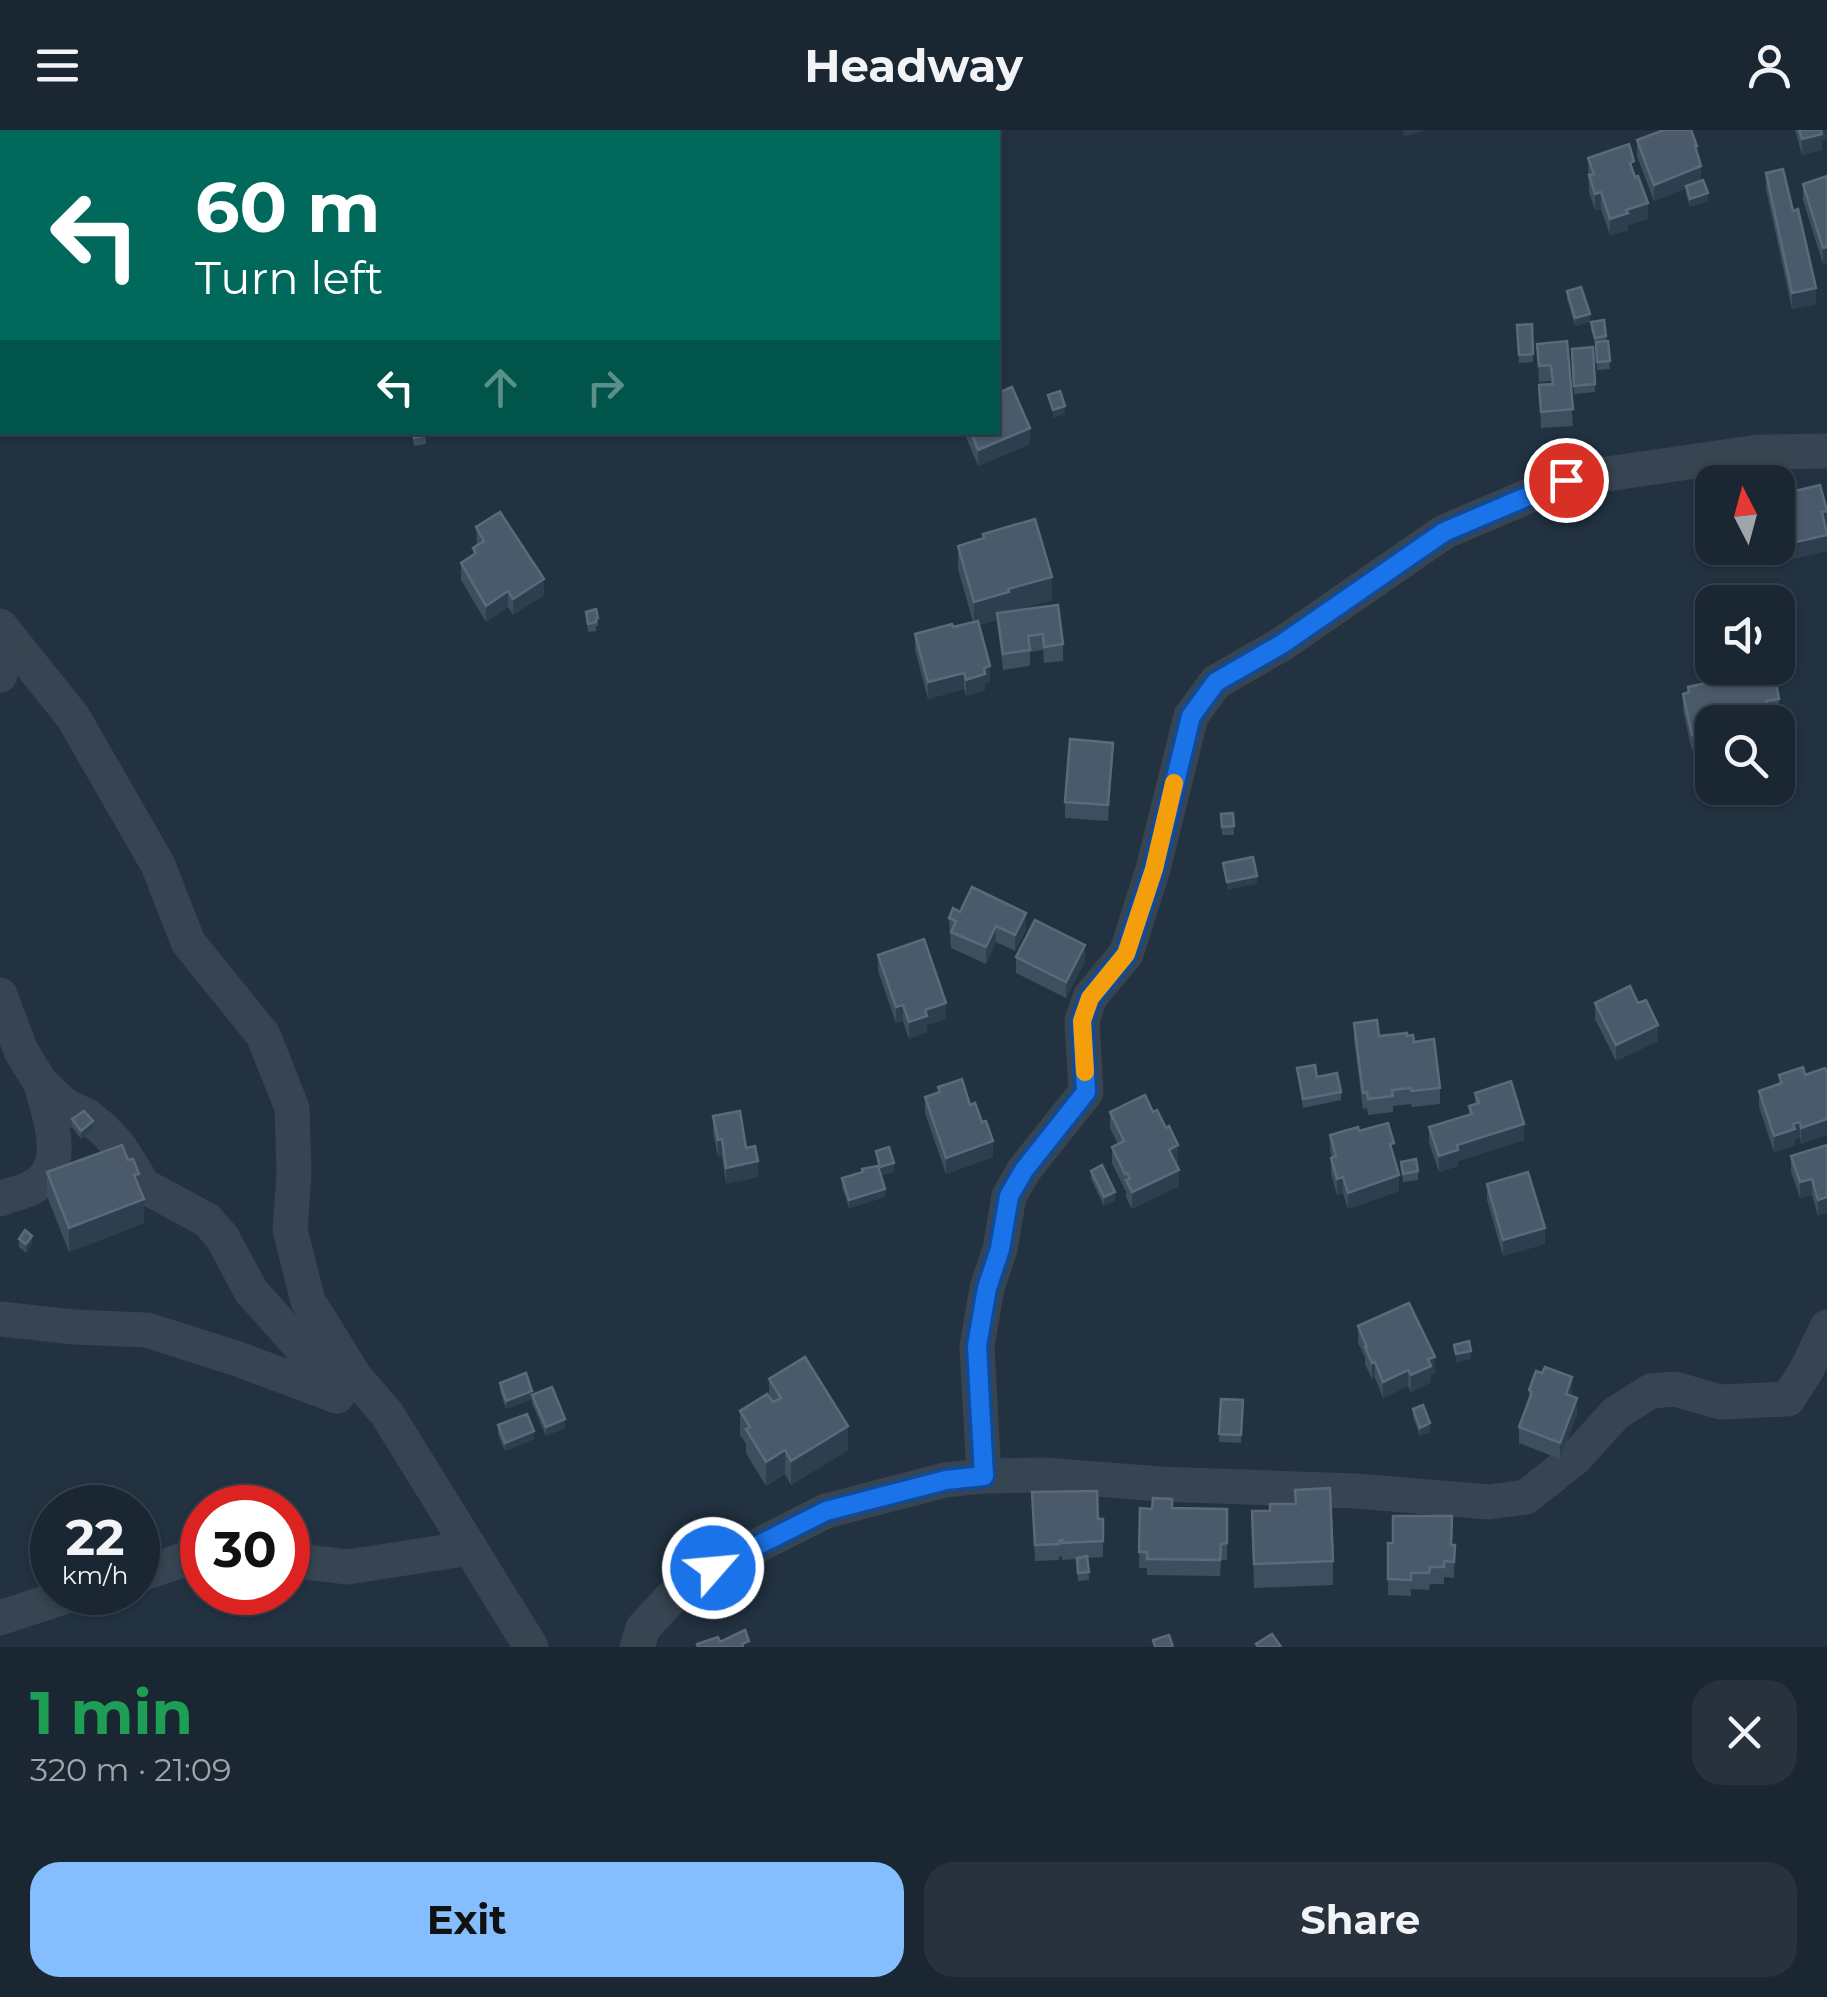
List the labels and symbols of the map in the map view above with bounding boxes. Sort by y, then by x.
pin [1524,438,1609,523]
north arrow [1695,465,1795,565]
speed limit sign: 30 [180,1485,310,1615]
position arrow [661,1516,765,1620]

